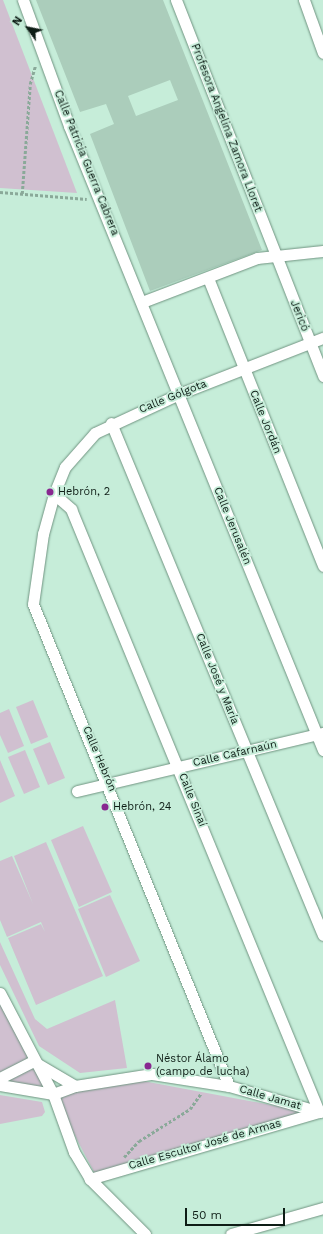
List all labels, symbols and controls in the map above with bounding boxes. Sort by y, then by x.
north arrow [8,8,48,48]
text: N [10,14,25,28]
street label: Profesora Angelina Zamora Lloret [188,41,264,215]
street label: Calle Patricia Guerra Cabrera [51,88,121,238]
street label: Jericó [287,298,311,334]
street label: Calle Gólgota [137,377,209,417]
street label: Calle Jordán [246,388,284,456]
place label: Hebrón, 2 [58,485,110,499]
street label: Calle Jerusalén [210,485,254,567]
marker: Hebrón, 2 [45,487,55,497]
street label: Calle José y María [193,631,241,727]
street label: Calle Hebrón [79,724,119,794]
street label: Calle Cafarnaún [192,738,278,770]
street label: Calle Sinaí [175,771,209,829]
place label: Hebrón, 24 [113,800,171,814]
marker: Hebrón, 24 [100,802,110,812]
place label: Néstor Álamo (campo de lucha) [156,1053,249,1079]
marker: Néstor Álamo (campo de lucha) [143,1061,153,1071]
street label: Calle Jamat [237,1083,303,1113]
street label: Calle Escultor José de Armas [127,1117,283,1173]
scale bar [187,1200,287,1226]
text: 50 m [192,1208,222,1222]

